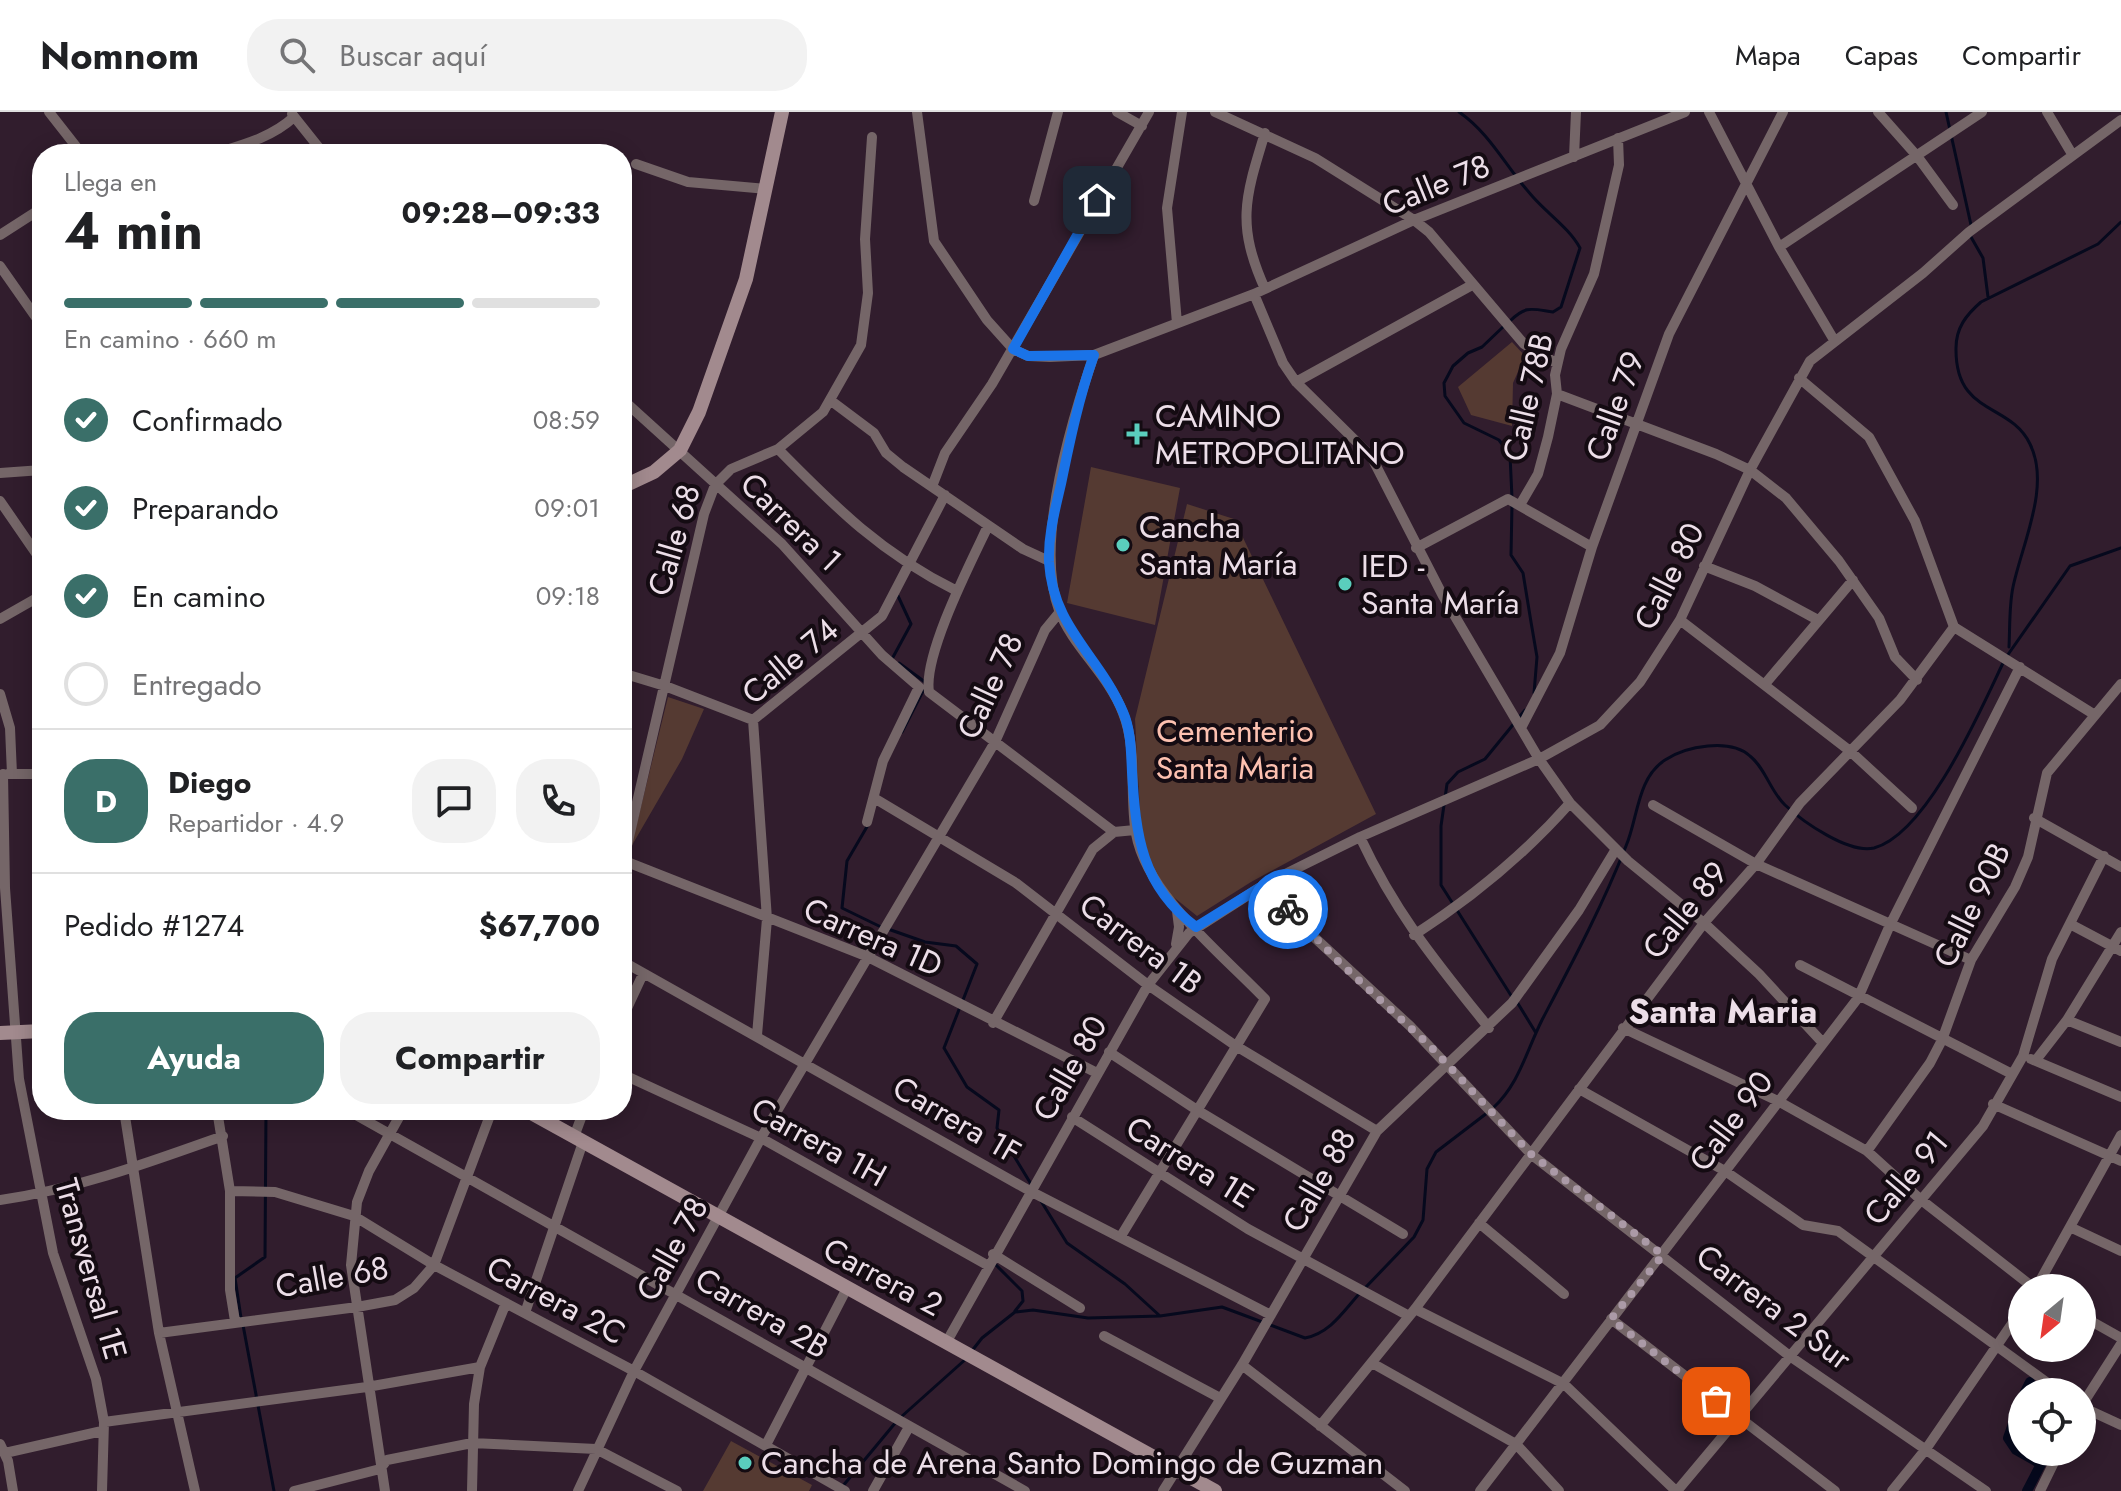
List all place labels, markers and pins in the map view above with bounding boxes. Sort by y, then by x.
pin [1063,166,1131,234]
place label: CAMINO METROPOLITANO [1155,393,1405,476]
marker: CAMINO METROPOLITANO [1126,423,1148,445]
place label: Cancha Santa María [1139,504,1297,587]
marker: Cancha Santa María [1114,536,1132,554]
place label: IED - Santa María [1361,543,1519,626]
marker: IED - Santa María [1336,575,1354,593]
pin [1682,1367,1750,1435]
place label: Cancha de Arena Santo Domingo de Guzman [761,1440,1383,1486]
marker: Cancha de Arena Santo Domingo de Guzman [736,1454,754,1472]

